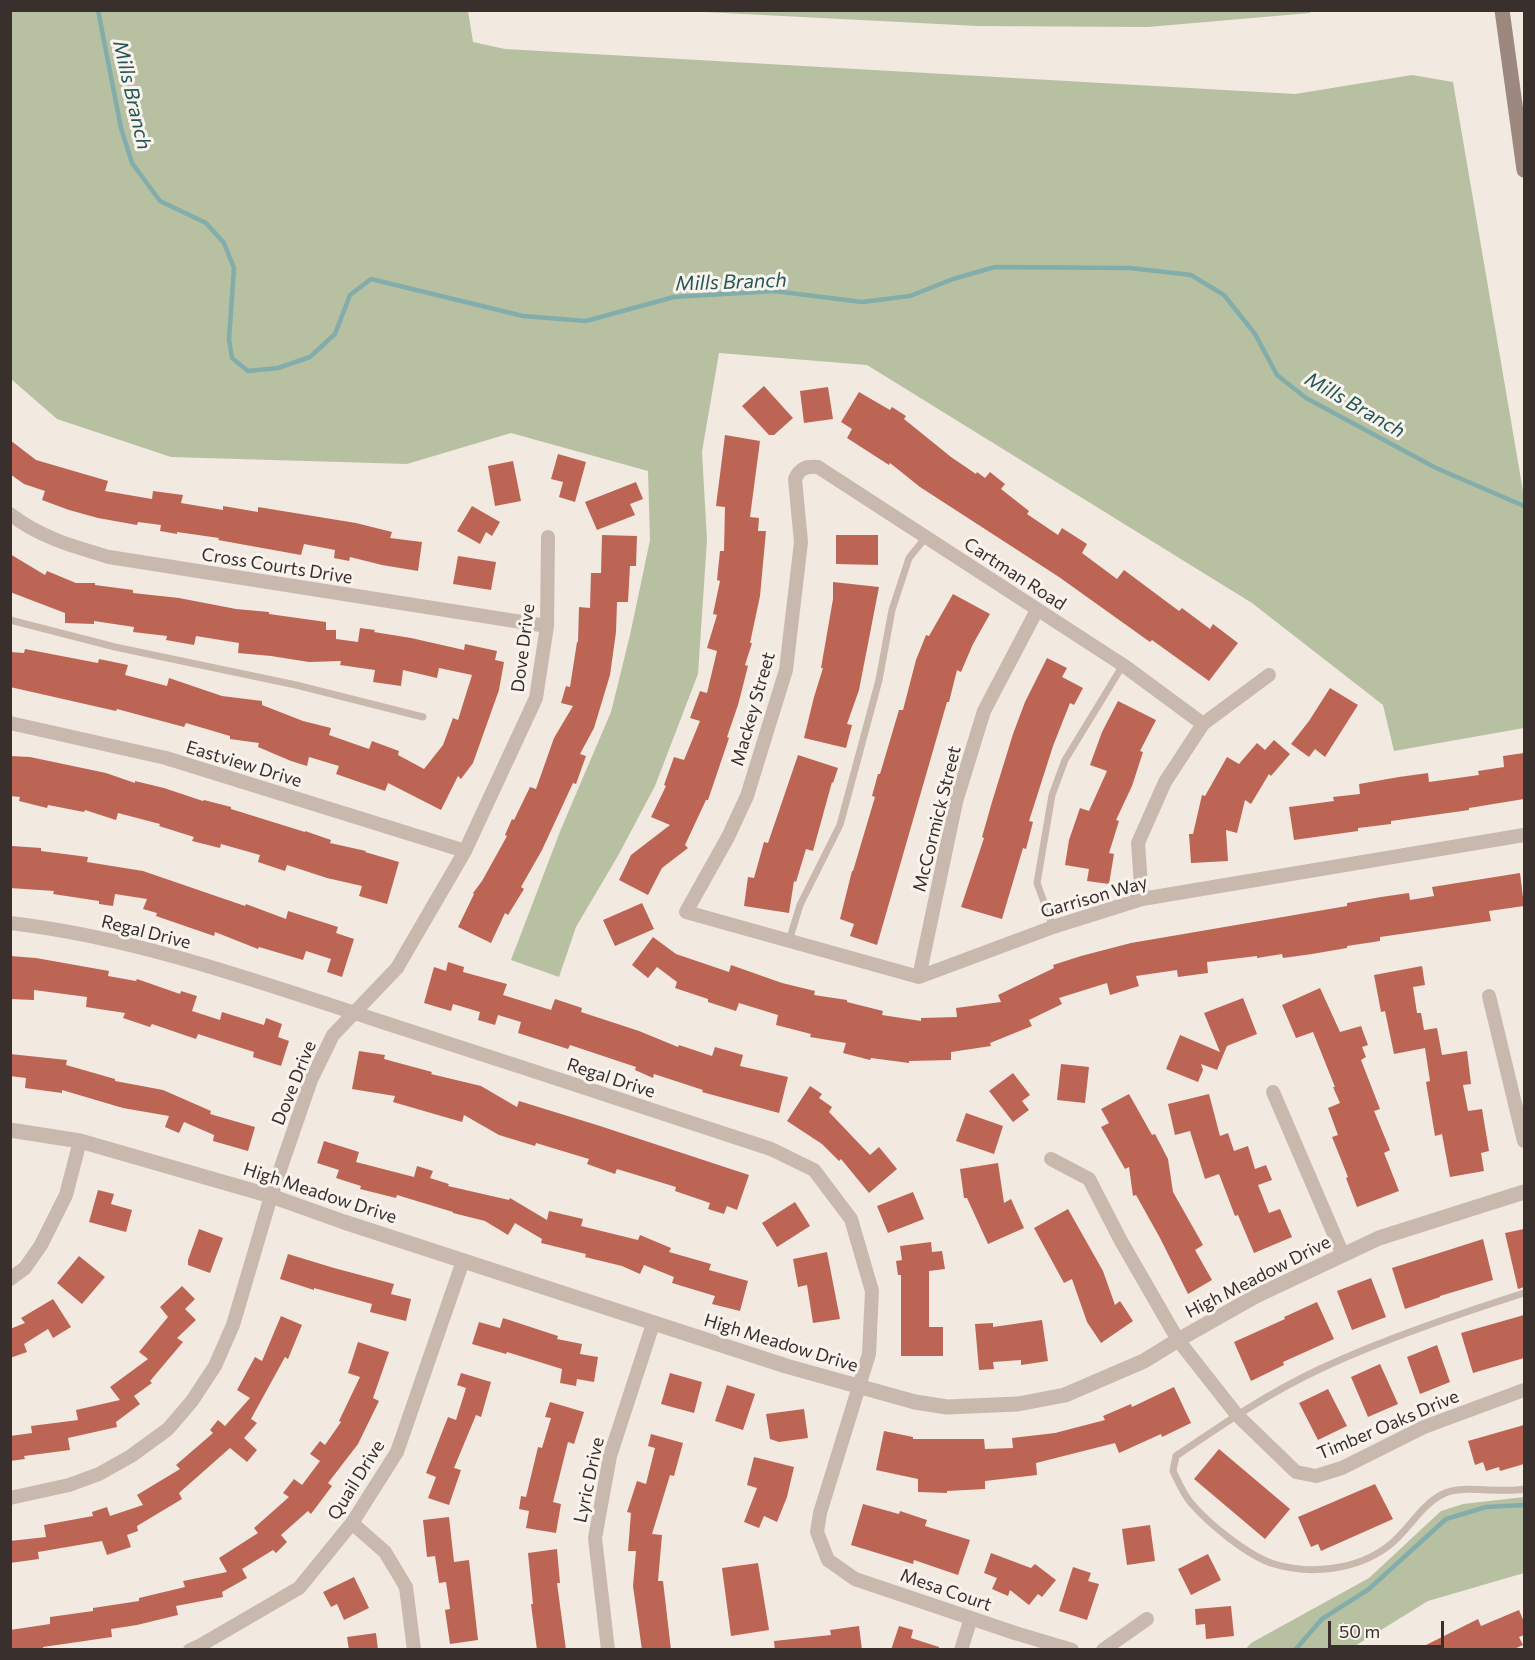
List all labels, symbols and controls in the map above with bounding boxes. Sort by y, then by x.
water label: Mills Branch [108,38,156,152]
water label: Mills Branch [675,268,787,296]
water label: Mills Branch [1301,367,1409,443]
street label: Cartman Road [960,533,1070,615]
street label: Cross Courts Drive [200,543,354,589]
street label: Dove Drive [507,602,539,694]
street label: Mackey Street [726,649,780,769]
street label: Eastview Drive [183,736,305,792]
street label: McCormick Street [908,744,966,894]
street label: Garrison Way [1038,871,1150,923]
street label: Regal Drive [99,910,193,954]
street label: Dove Drive [267,1038,321,1128]
street label: Regal Drive [564,1054,658,1102]
street label: High Meadow Drive [241,1158,399,1228]
street label: High Meadow Drive [1182,1231,1334,1323]
street label: High Meadow Drive [701,1309,861,1377]
street label: Timber Oaks Drive [1314,1385,1462,1465]
street label: Lyric Drive [569,1435,609,1525]
street label: Quail Drive [323,1436,389,1524]
street label: Mesa Court [897,1564,995,1616]
scale bar [1331,1609,1446,1647]
text: 50 m [1339,1620,1380,1642]

